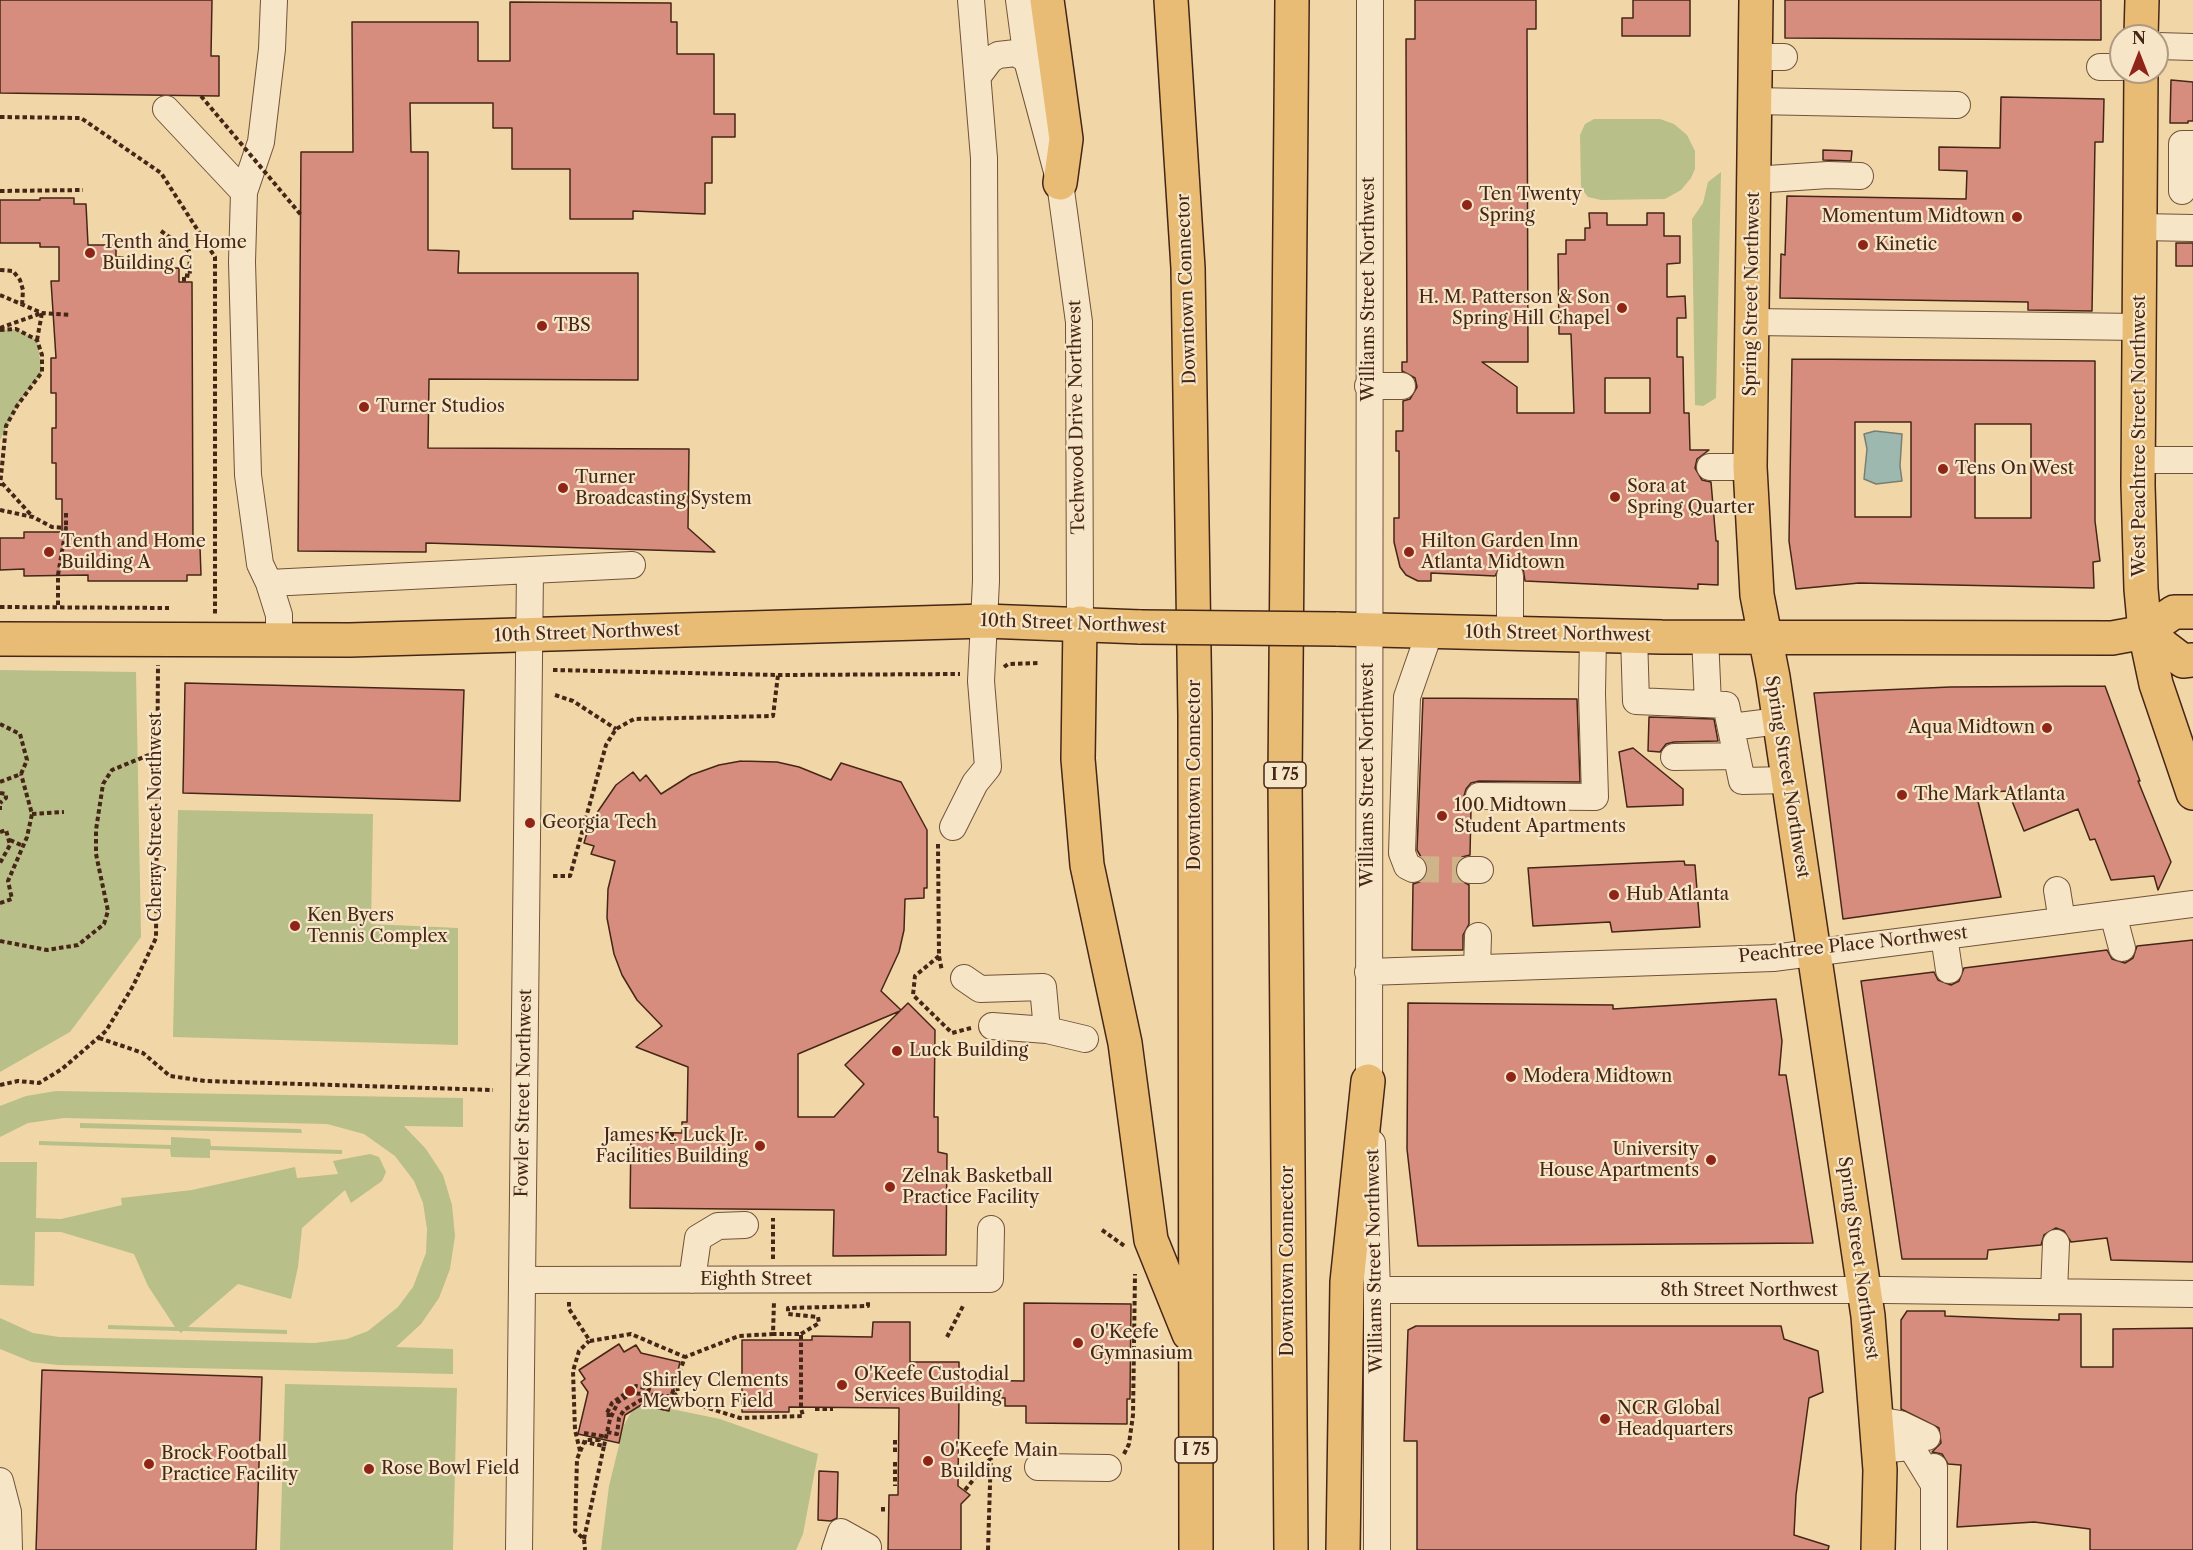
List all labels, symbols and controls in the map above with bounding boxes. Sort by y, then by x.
north arrow [2109,24,2169,84]
text: N [2132,28,2146,48]
street label: Williams Street Northwest [1358,177,1380,401]
place label: Ten Twenty Spring [1479,184,1582,226]
street label: Spring Street Northwest [1739,191,1765,397]
street label: Downtown Connector [1173,193,1201,385]
marker: Ten Twenty Spring [1460,198,1474,212]
place label: Momentum Midtown [1821,206,2005,228]
marker: Momentum Midtown [2010,210,2024,224]
place label: Tenth and Home Building C [102,232,247,274]
place label: Kinetic [1875,234,1937,256]
marker: Kinetic [1856,238,1870,252]
marker: Tenth and Home Building C [83,246,97,260]
place label: H. M. Patterson & Son Spring Hill Chapel [1419,287,1610,330]
street label: West Peachtree Street Northwest [2129,295,2151,577]
street label: Techwood Drive Northwest [1064,299,1090,535]
marker: H. M. Patterson & Son Spring Hill Chapel [1615,301,1629,315]
place label: TBS [554,315,591,337]
marker: TBS [535,319,549,333]
place label: Turner Studios [376,396,505,418]
marker: Turner Studios [357,400,371,414]
place label: Tens On West [1955,458,2074,480]
marker: Tens On West [1936,462,1950,476]
place label: Turner Broadcasting System [575,467,752,510]
place label: Sora at Spring Quarter [1627,476,1755,518]
marker: Turner Broadcasting System [556,481,570,495]
marker: Sora at Spring Quarter [1608,490,1622,504]
place label: Tenth and Home Building A [61,531,206,574]
place label: Hilton Garden Inn Atlanta Midtown [1421,531,1578,574]
marker: Tenth and Home Building A [42,545,56,559]
marker: Hilton Garden Inn Atlanta Midtown [1402,545,1416,559]
street label: 10th Street Northwest [980,610,1166,638]
street label: 10th Street Northwest [494,619,680,647]
street label: 10th Street Northwest [1465,622,1651,646]
street label: Williams Street Northwest [1357,663,1379,887]
street label: Spring Street Northwest [1760,674,1814,880]
street label: Downtown Connector [1184,679,1206,871]
street label: Cherry Street Northwest [145,712,167,922]
place label: Aqua Midtown [1908,717,2035,739]
marker: Aqua Midtown [2040,721,2054,735]
road number: I 75 [1264,762,1306,788]
place label: The Mark Atlanta [1914,784,2065,806]
marker: The Mark Atlanta [1895,788,1909,802]
place label: 100 Midtown Student Apartments [1454,795,1626,838]
marker: 100 Midtown Student Apartments [1435,809,1449,823]
place label: Georgia Tech [542,812,657,834]
marker: Georgia Tech [523,816,537,830]
place label: Hub Atlanta [1626,884,1729,906]
marker: Hub Atlanta [1607,888,1621,902]
place label: Ken Byers Tennis Complex [307,905,447,948]
marker: Ken Byers Tennis Complex [288,919,302,933]
street label: Peachtree Place Northwest [1737,922,1969,968]
street label: Fowler Street Northwest [511,988,537,1198]
place label: Luck Building [909,1040,1028,1062]
marker: Luck Building [890,1044,904,1058]
place label: Modera Midtown [1523,1066,1672,1088]
marker: Modera Midtown [1504,1070,1518,1084]
place label: James K. Luck Jr. Facilities Building [595,1125,748,1168]
marker: James K. Luck Jr. Facilities Building [753,1139,767,1153]
place label: University House Apartments [1539,1139,1699,1182]
street label: Williams Street Northwest [1362,1148,1388,1374]
marker: University House Apartments [1704,1153,1718,1167]
street label: Spring Street Northwest [1833,1155,1883,1361]
street label: Downtown Connector [1277,1165,1299,1357]
place label: Zelnak Basketball Practice Facility [902,1166,1053,1208]
marker: Zelnak Basketball Practice Facility [883,1180,897,1194]
street label: Eighth Street [700,1269,812,1291]
street label: 8th Street Northwest [1660,1280,1838,1302]
place label: O'Keefe Gymnasium [1090,1322,1193,1364]
marker: O'Keefe Gymnasium [1071,1336,1085,1350]
place label: O'Keefe Custodial Services Building [854,1364,1009,1406]
place label: Shirley Clements Mewborn Field [642,1370,789,1412]
marker: O'Keefe Custodial Services Building [835,1378,849,1392]
marker: Shirley Clements Mewborn Field [623,1384,637,1398]
place label: NCR Global Headquarters [1617,1398,1733,1440]
marker: NCR Global Headquarters [1598,1412,1612,1426]
road number: I 75 [1175,1437,1217,1463]
place label: O'Keefe Main Building [940,1440,1058,1482]
place label: Brock Football Practice Facility [161,1443,298,1486]
marker: O'Keefe Main Building [921,1454,935,1468]
marker: Brock Football Practice Facility [142,1457,156,1471]
place label: Rose Bowl Field [381,1458,519,1480]
marker: Rose Bowl Field [362,1462,376,1476]

